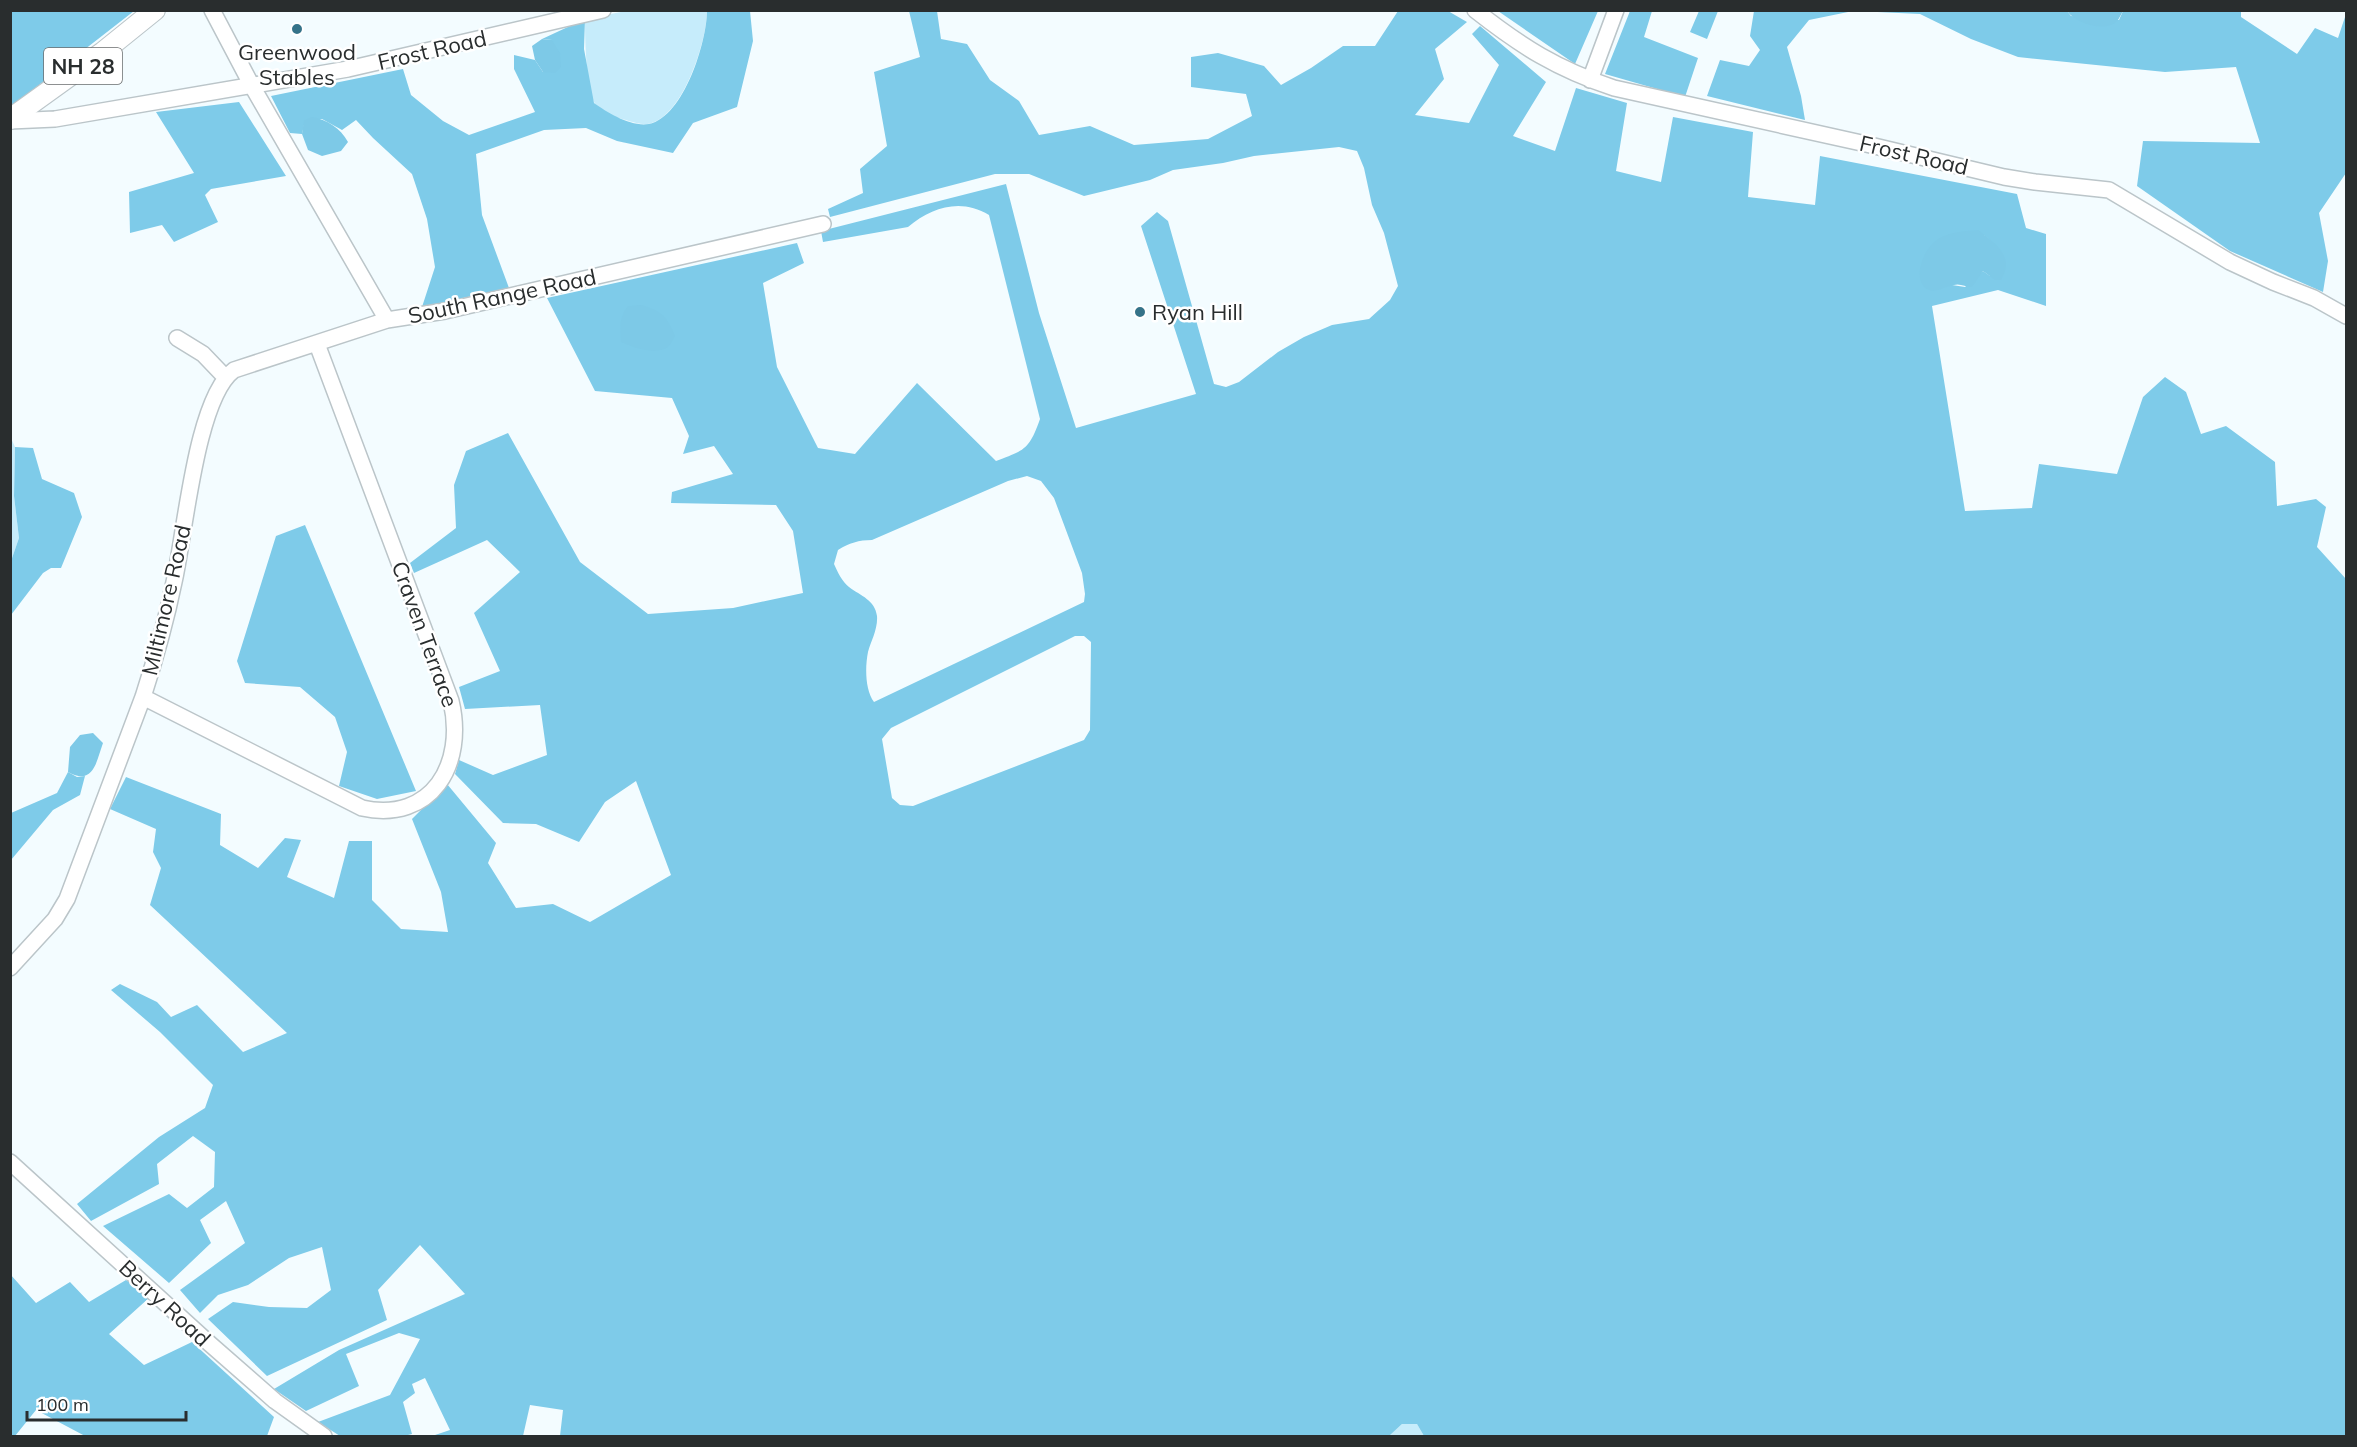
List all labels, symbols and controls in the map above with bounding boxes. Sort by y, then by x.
marker: Greenwood Stables [290,22,304,36]
street label: Frost Road [375,24,489,76]
place label: Greenwood Stables [238,38,356,91]
road number: NH 28 [44,48,122,84]
street label: Frost Road [1857,129,1971,181]
street label: South Range Road [405,262,599,330]
place label: Ryan Hill [1152,298,1243,326]
marker: Ryan Hill [1133,305,1147,319]
street label: Miltimore Road [135,522,197,678]
street label: Craven Terrace [386,557,464,711]
street label: Berry Road [113,1254,217,1352]
scale bar [27,1384,186,1422]
text: 100 m [36,1393,89,1416]

